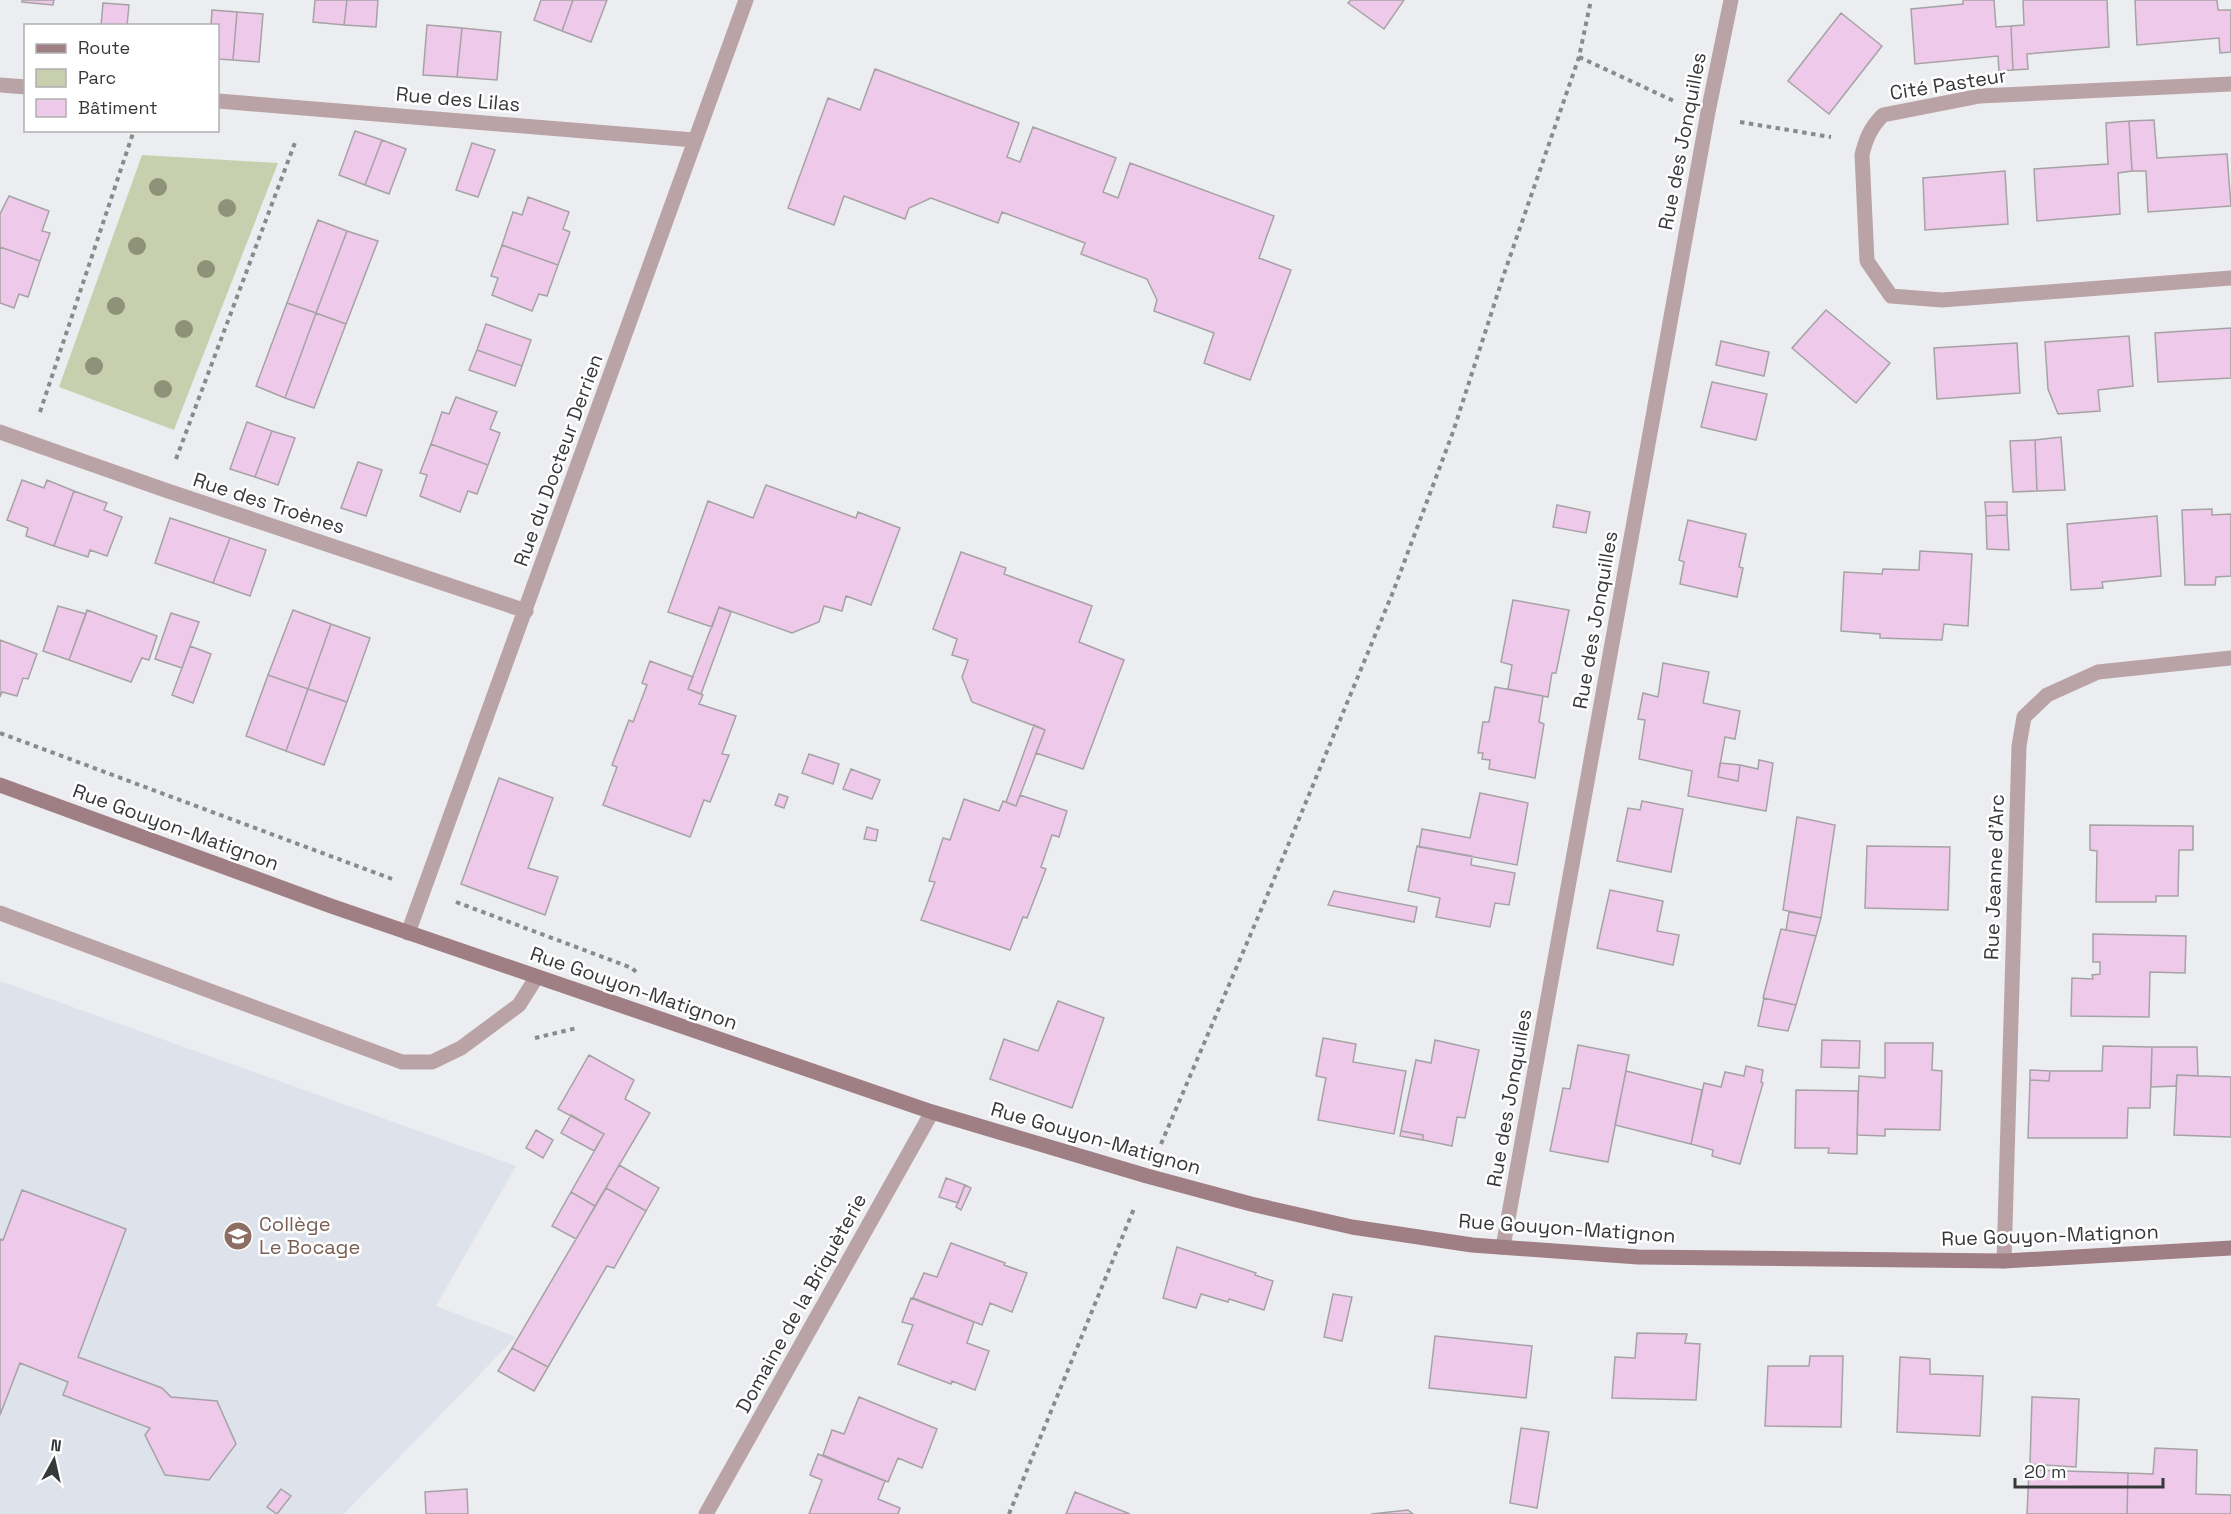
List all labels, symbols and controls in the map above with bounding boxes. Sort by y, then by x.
legend [24,24,219,132]
text: Route [78,36,130,59]
street label: Rue des Jonquilles [1652,50,1712,232]
street label: Cité Pasteur [1888,62,2008,106]
text: Parc [78,66,116,89]
street label: Rue des Lilas [395,81,521,117]
text: Bâtiment [78,96,158,119]
street label: Rue du Docteur Derrien [507,350,609,570]
street label: Rue des Troènes [190,466,348,540]
street label: Rue des Jonquilles [1567,529,1623,711]
street label: Rue Gouyon-Matignon [69,778,283,876]
street label: Rue Jeanne d'Arc [1978,794,2010,960]
street label: Rue Gouyon-Matignon [527,940,741,1036]
street label: Rue des Jonquilles [1481,1007,1537,1189]
street label: Rue Gouyon-Matignon [988,1096,1204,1180]
street label: Domaine de la Briquèterie [730,1189,872,1417]
street label: Rue Gouyon-Matignon [1458,1207,1676,1249]
place label: Collège Le Bocage [259,1211,360,1260]
street label: Rue Gouyon-Matignon [1941,1218,2159,1252]
school or university icon: Collège Le Bocage [222,1220,254,1252]
north arrow [24,1430,84,1490]
text: N [49,1434,63,1457]
scale bar [2015,1451,2164,1489]
text: 20 m [2024,1460,2067,1483]

